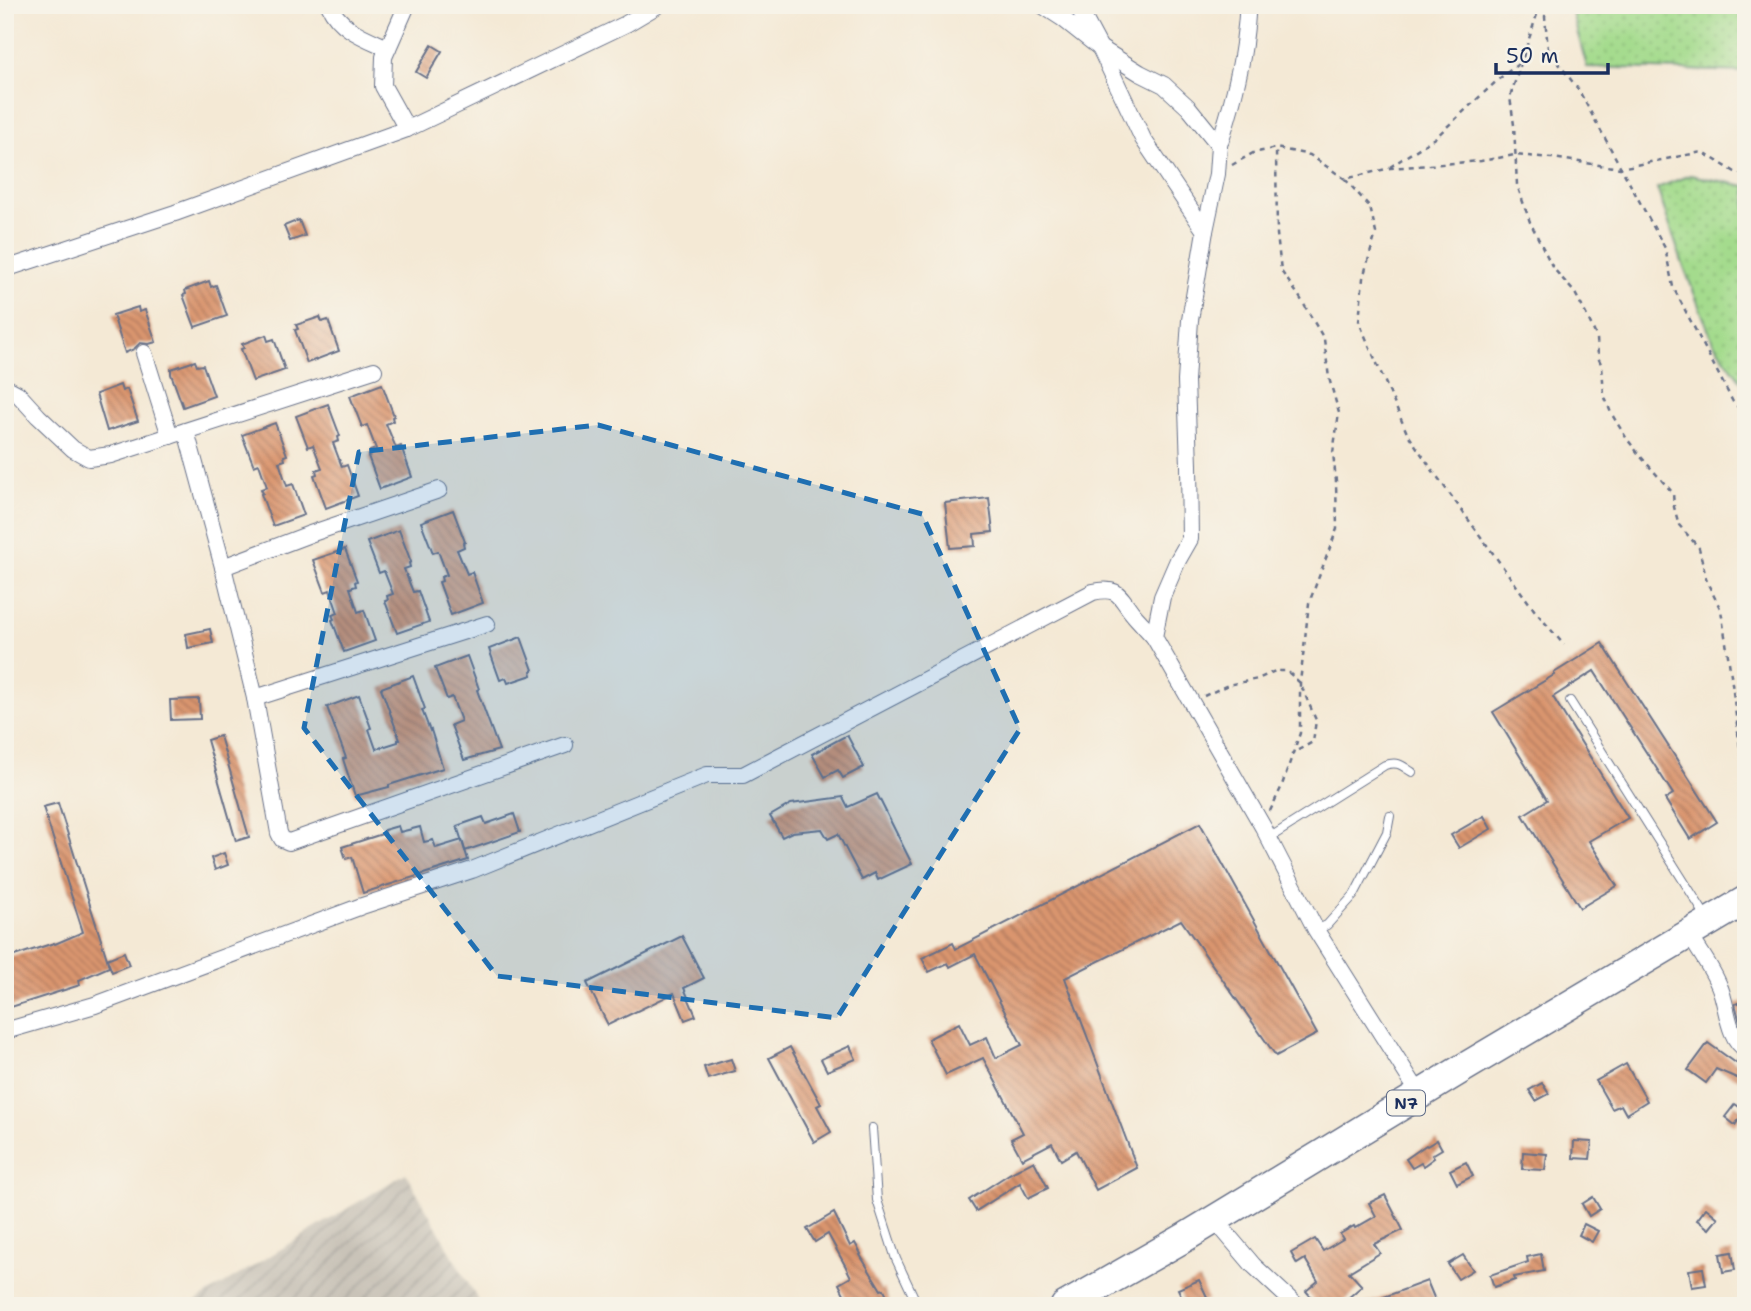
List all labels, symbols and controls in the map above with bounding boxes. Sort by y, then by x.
scale bar [1496,32,1608,76]
text: 50 m [1506,42,1559,70]
road number: N7 [1387,1091,1425,1116]

